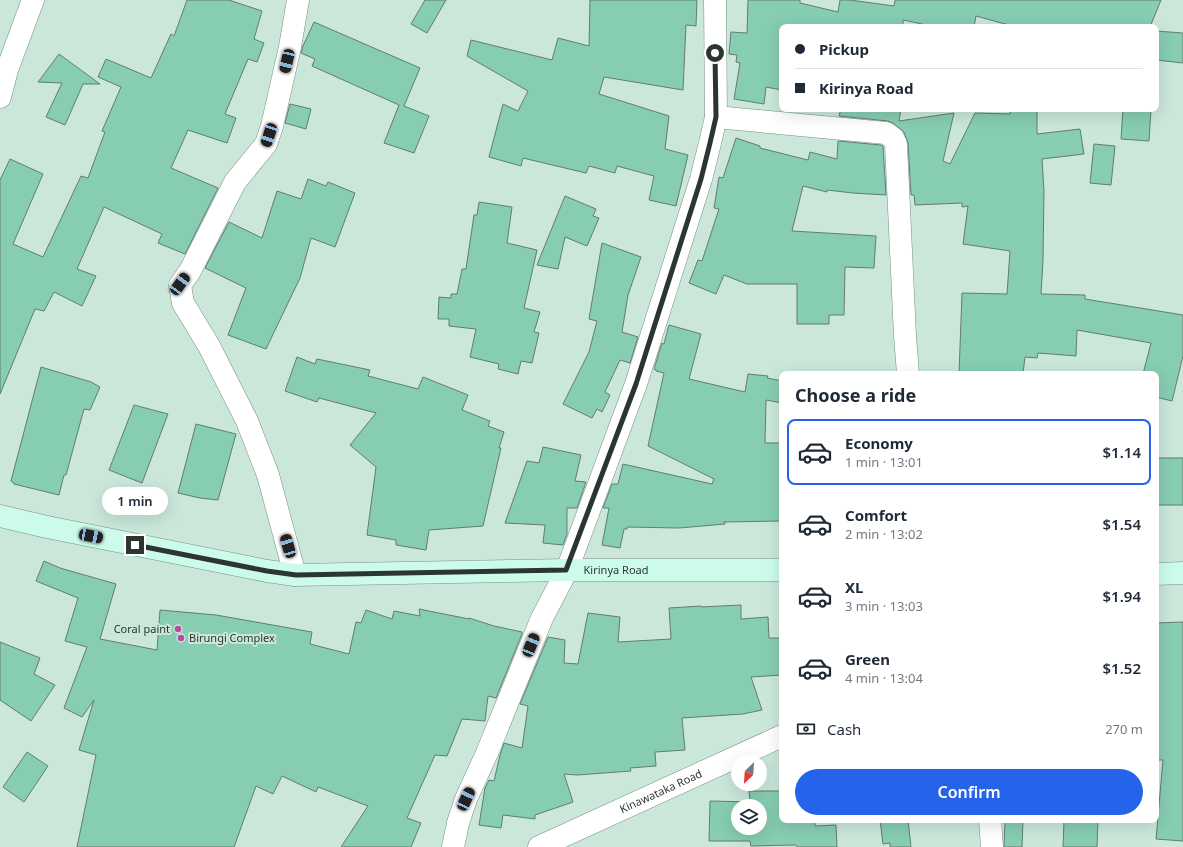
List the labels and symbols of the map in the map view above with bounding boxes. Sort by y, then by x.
route start [706,44,724,62]
car [278,48,296,74]
car [260,122,278,148]
car [168,271,192,297]
callout: 1 min [102,487,168,515]
car [78,528,104,544]
car [279,533,297,559]
route end [126,536,144,554]
street label: Kirinya Road [584,562,649,577]
place label: Coral paint [114,621,170,636]
marker: Coral paint [173,624,183,634]
place label: Birungi Complex [189,630,275,645]
car [521,632,541,658]
marker: Birungi Complex [176,633,186,643]
north arrow [731,755,767,791]
street label: Kinawataka Road [617,766,704,816]
car [455,786,477,812]

